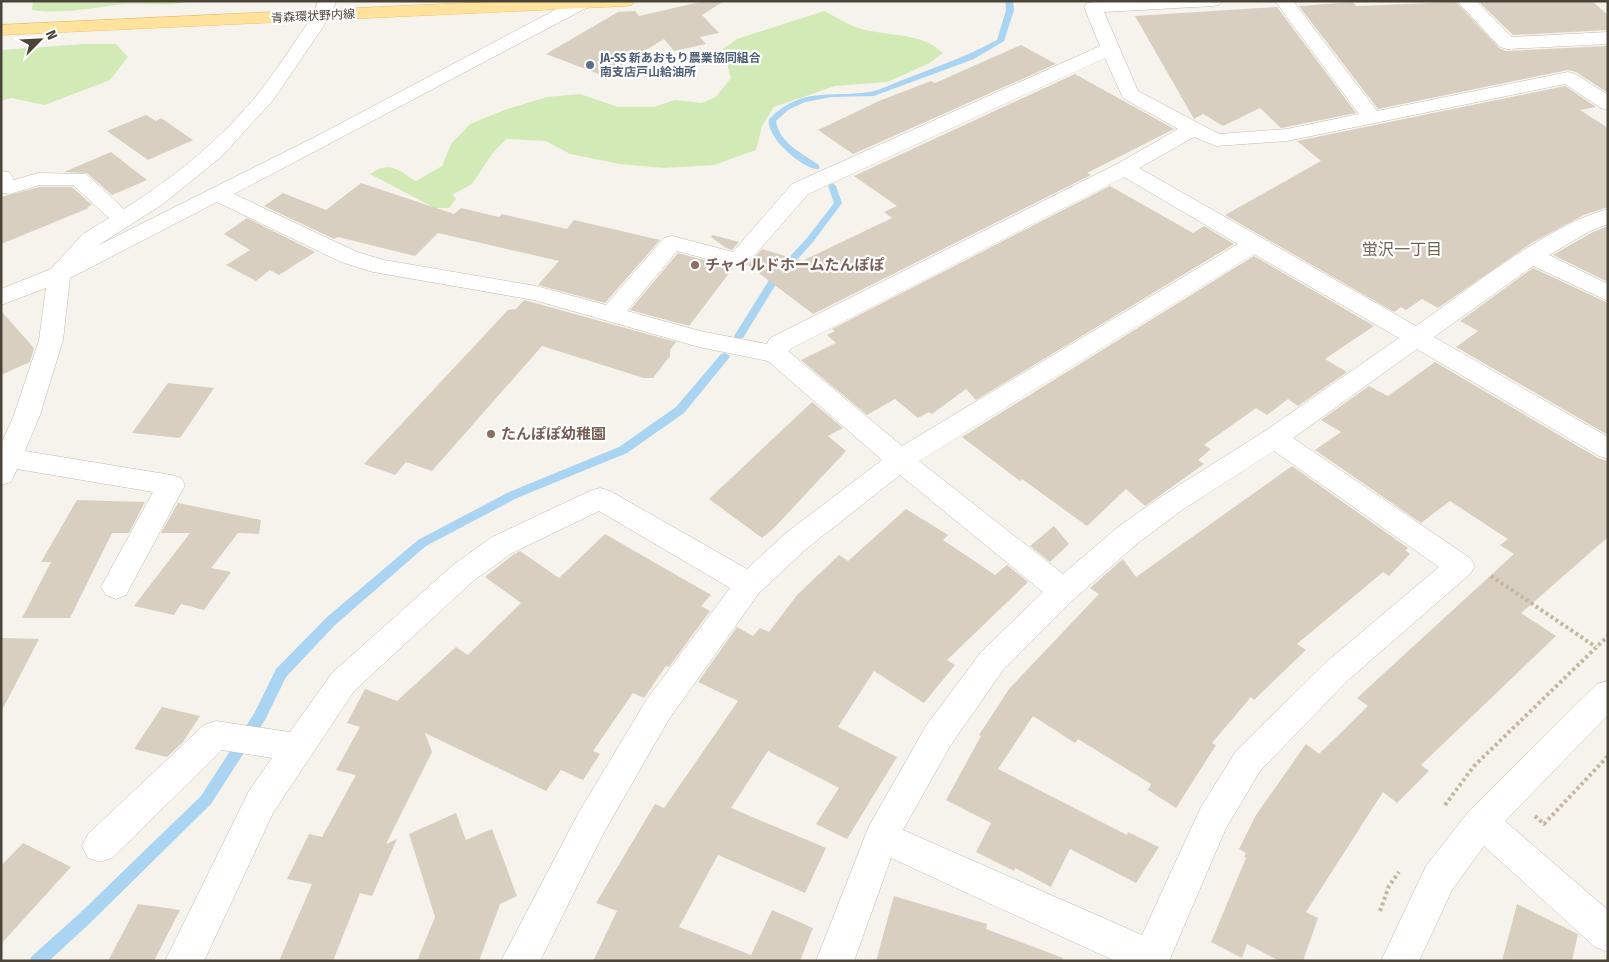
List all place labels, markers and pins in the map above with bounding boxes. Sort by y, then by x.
place label: JA-SS 新あおもり農業協同組合 南支店戸山給油所 [599,51,761,79]
marker: JA-SS 新あおもり農業協同組合 南支店戸山給油所 [584,59,596,71]
place label: チャイルドホームたんぽぽ [705,256,884,274]
marker: チャイルドホームたんぽぽ [689,259,701,271]
place label: たんぽぽ幼稚園 [501,425,606,443]
marker: たんぽぽ幼稚園 [485,428,497,440]

